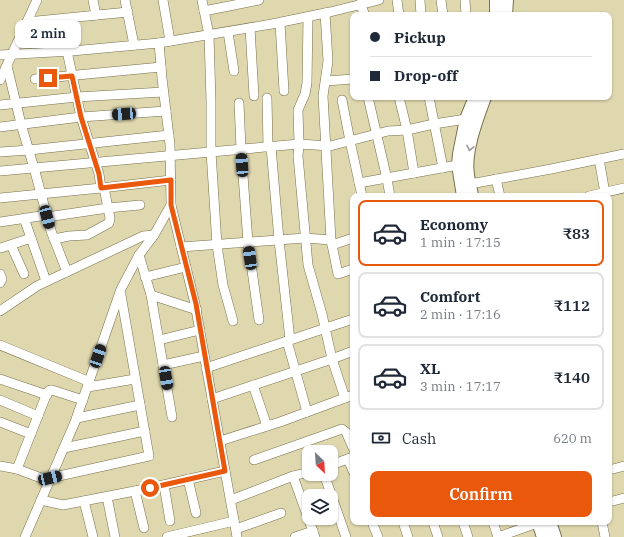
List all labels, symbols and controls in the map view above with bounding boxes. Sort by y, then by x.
callout: 2 min [15,20,81,48]
text: 2 min [30,25,66,42]
text: Pickup [394,28,446,47]
text: Drop-off [394,66,458,85]
route end [39,69,57,87]
car [112,107,136,121]
one-way arrow [466,145,474,151]
car [235,153,249,177]
car [38,204,56,230]
icon: car [372,215,408,251]
text: Economy [420,215,488,234]
text: ₹83 [563,224,590,243]
text: 1 min · 17:15 [420,234,501,251]
car [242,245,258,271]
icon: car [372,287,408,323]
text: Comfort [420,287,480,306]
text: ₹112 [554,296,590,315]
text: 2 min · 17:16 [420,306,501,323]
car [88,343,108,369]
icon: car [372,359,408,395]
text: XL [420,359,440,378]
car [158,365,174,391]
text: ₹140 [554,368,590,387]
text: 3 min · 17:17 [420,378,501,395]
icon: cash [370,427,392,449]
text: Cash [402,429,436,448]
text: 620 m [553,430,592,447]
north arrow [302,445,338,481]
map controls [302,445,338,525]
car [37,469,63,487]
button: Confirm [370,471,592,517]
route start [141,479,159,497]
button: layers [302,489,338,525]

